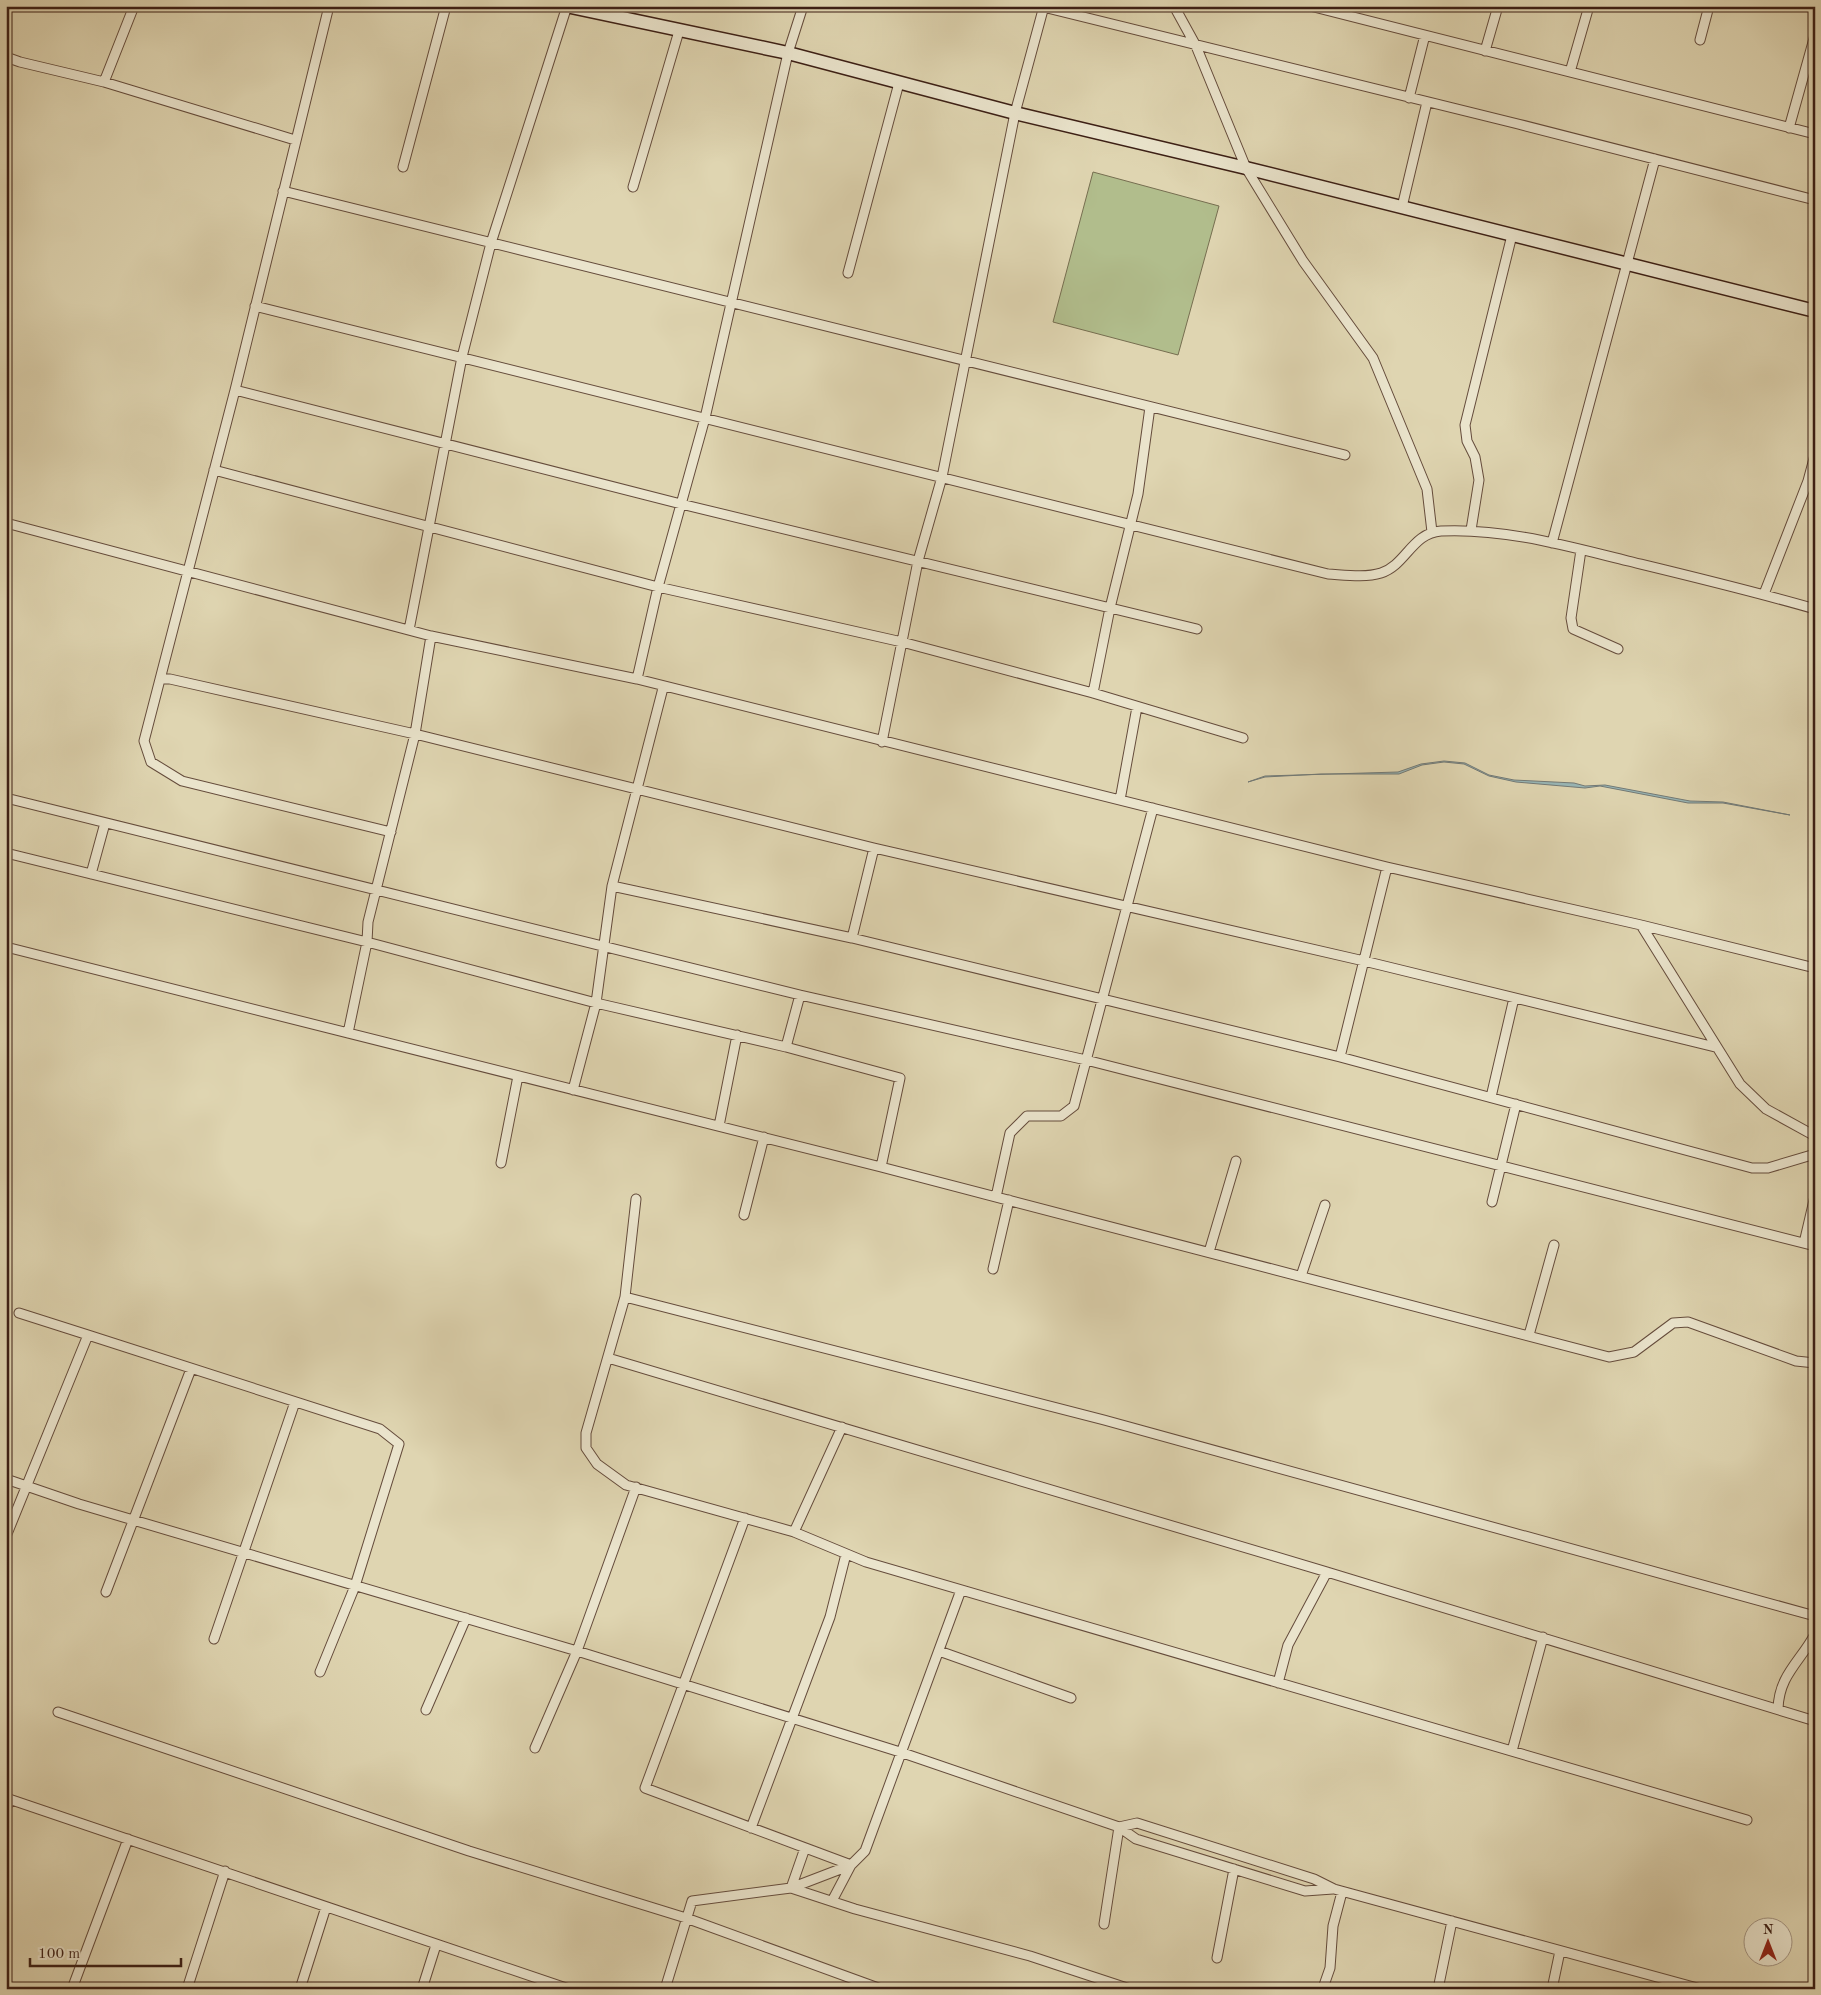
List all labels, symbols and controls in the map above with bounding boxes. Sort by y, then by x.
north arrow [1744,1918,1794,1968]
text: N [1763,1923,1774,1937]
scale bar [30,1935,181,1967]
text: 100 m [38,1947,80,1962]

